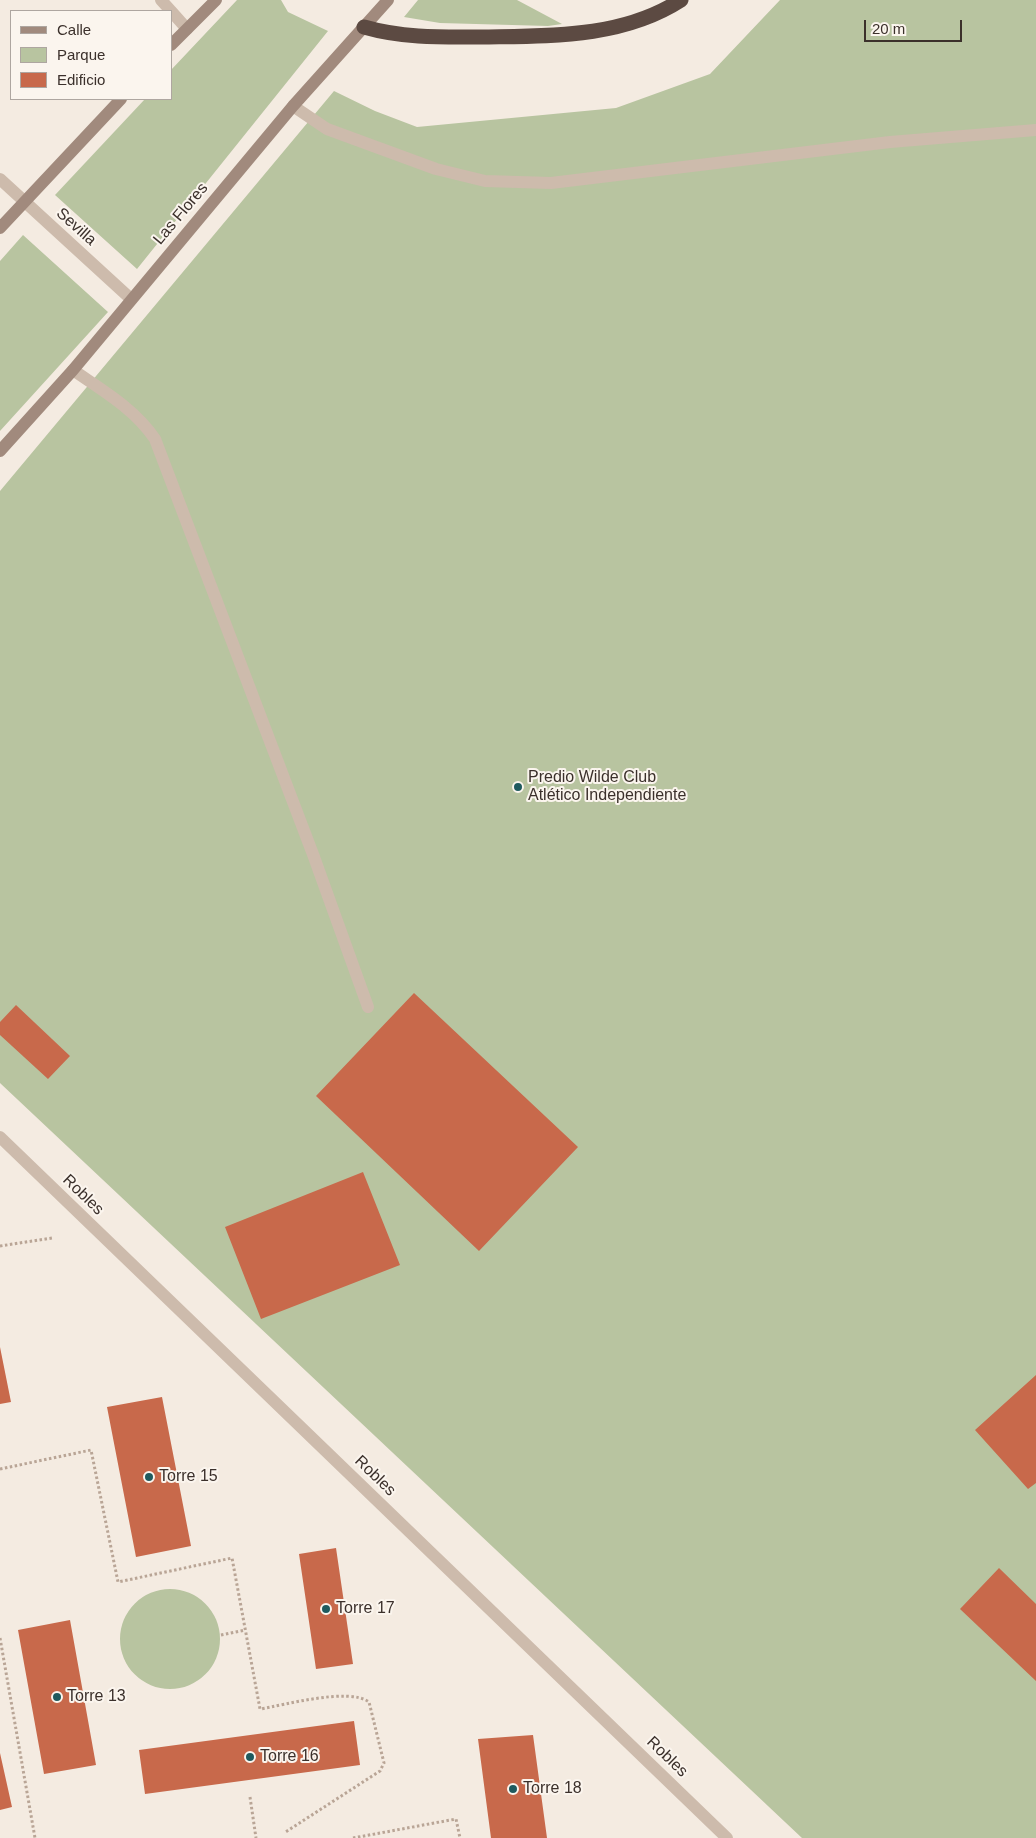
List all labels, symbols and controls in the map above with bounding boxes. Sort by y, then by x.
legend [10,10,172,100]
scale bar [866,10,964,42]
text: 20 m [872,20,905,37]
text: Calle [57,21,91,38]
text: Parque [57,46,105,63]
text: Edificio [57,71,105,88]
street label: Las Flores [150,179,212,249]
street label: Sevilla [52,204,100,250]
place label: Predio Wilde Club Atlético Independiente [528,768,686,806]
marker: Predio Wilde Club Atlético Independiente [512,781,524,793]
street label: Robles [58,1171,108,1219]
street label: Robles [350,1452,400,1500]
place label: Torre 15 [159,1467,218,1487]
marker: Torre 15 [143,1471,155,1483]
place label: Torre 17 [336,1599,395,1619]
marker: Torre 17 [320,1603,332,1615]
place label: Torre 13 [67,1687,126,1707]
marker: Torre 13 [51,1691,63,1703]
street label: Robles [642,1733,692,1781]
place label: Torre 16 [260,1747,319,1767]
marker: Torre 16 [244,1751,256,1763]
place label: Torre 18 [523,1779,582,1799]
marker: Torre 18 [507,1783,519,1795]

